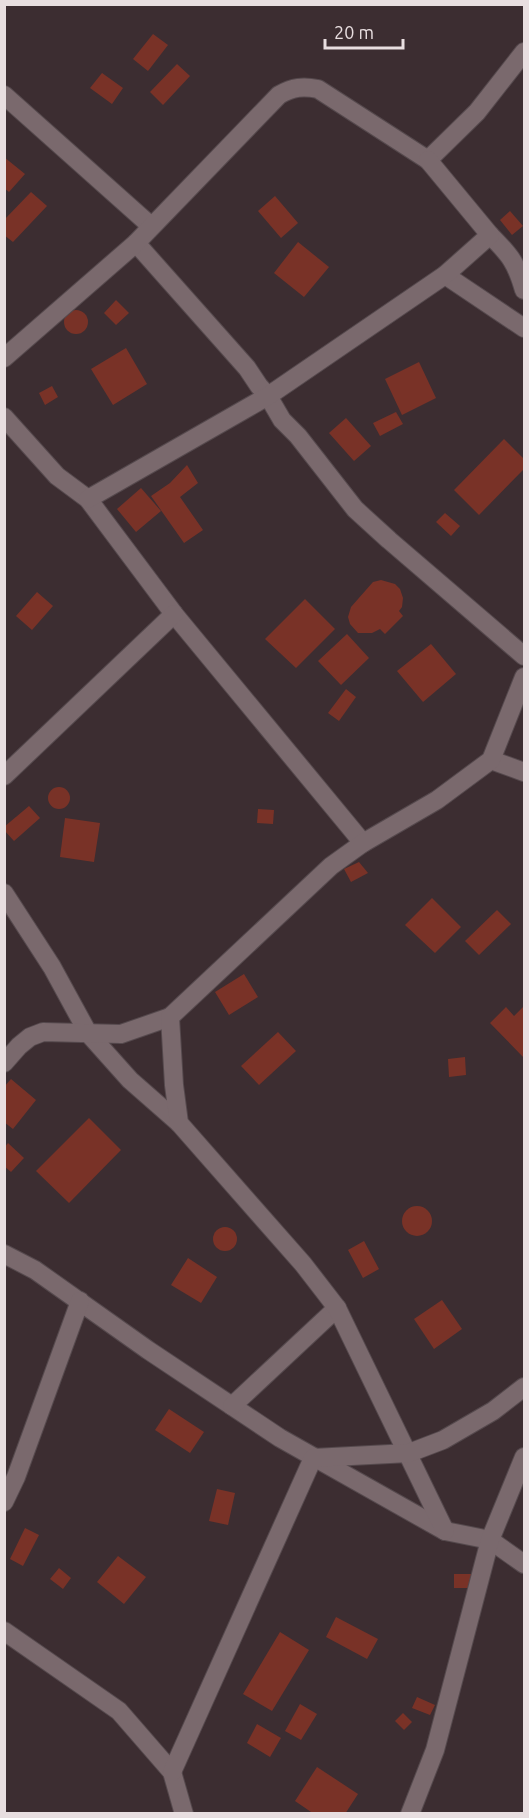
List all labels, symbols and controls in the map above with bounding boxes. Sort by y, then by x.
scale bar [325,12,403,50]
text: 20 m [334,22,374,42]

